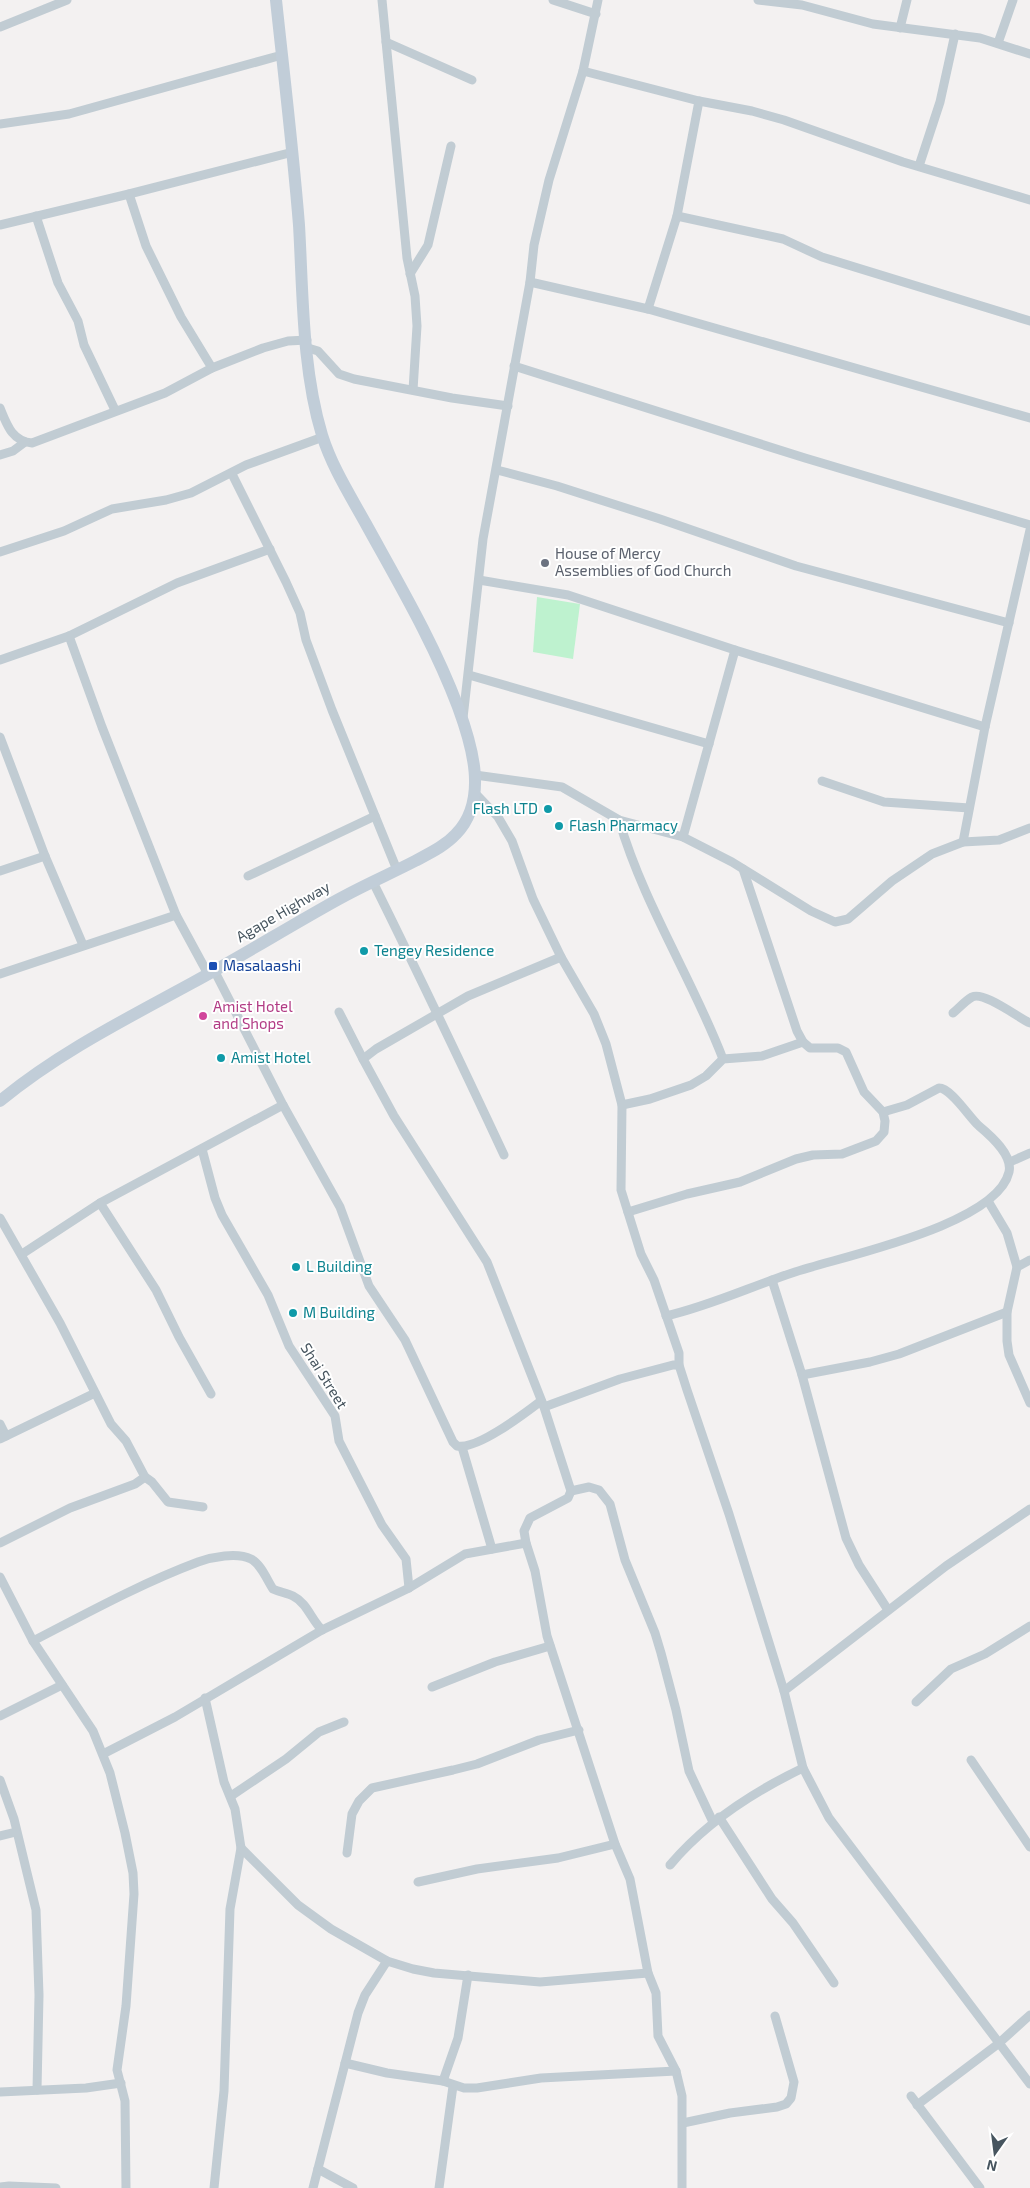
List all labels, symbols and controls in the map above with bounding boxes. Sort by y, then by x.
place label: House of Mercy Assemblies of God Church [555,544,731,579]
marker: House of Mercy Assemblies of God Church [539,557,551,569]
place label: Flash LTD [473,799,538,817]
marker: Flash LTD [542,803,554,815]
place label: Flash Pharmacy [569,816,678,834]
marker: Flash Pharmacy [553,820,565,832]
street label: Agape Highway [232,877,333,945]
place label: Tengey Residence [374,941,494,959]
marker: Tengey Residence [358,945,370,957]
place label: Masalaashi [223,956,301,974]
marker: Masalaashi [207,960,219,972]
place label: Amist Hotel and Shops [213,997,293,1032]
marker: Amist Hotel and Shops [197,1010,209,1022]
place label: Amist Hotel [231,1048,311,1066]
marker: Amist Hotel [215,1052,227,1064]
place label: L Building [306,1257,373,1275]
marker: L Building [290,1261,302,1273]
place label: M Building [303,1303,376,1321]
marker: M Building [287,1307,299,1319]
street label: Shai Street [298,1339,352,1412]
north arrow [970,2128,1020,2178]
text: N [985,2157,999,2176]

